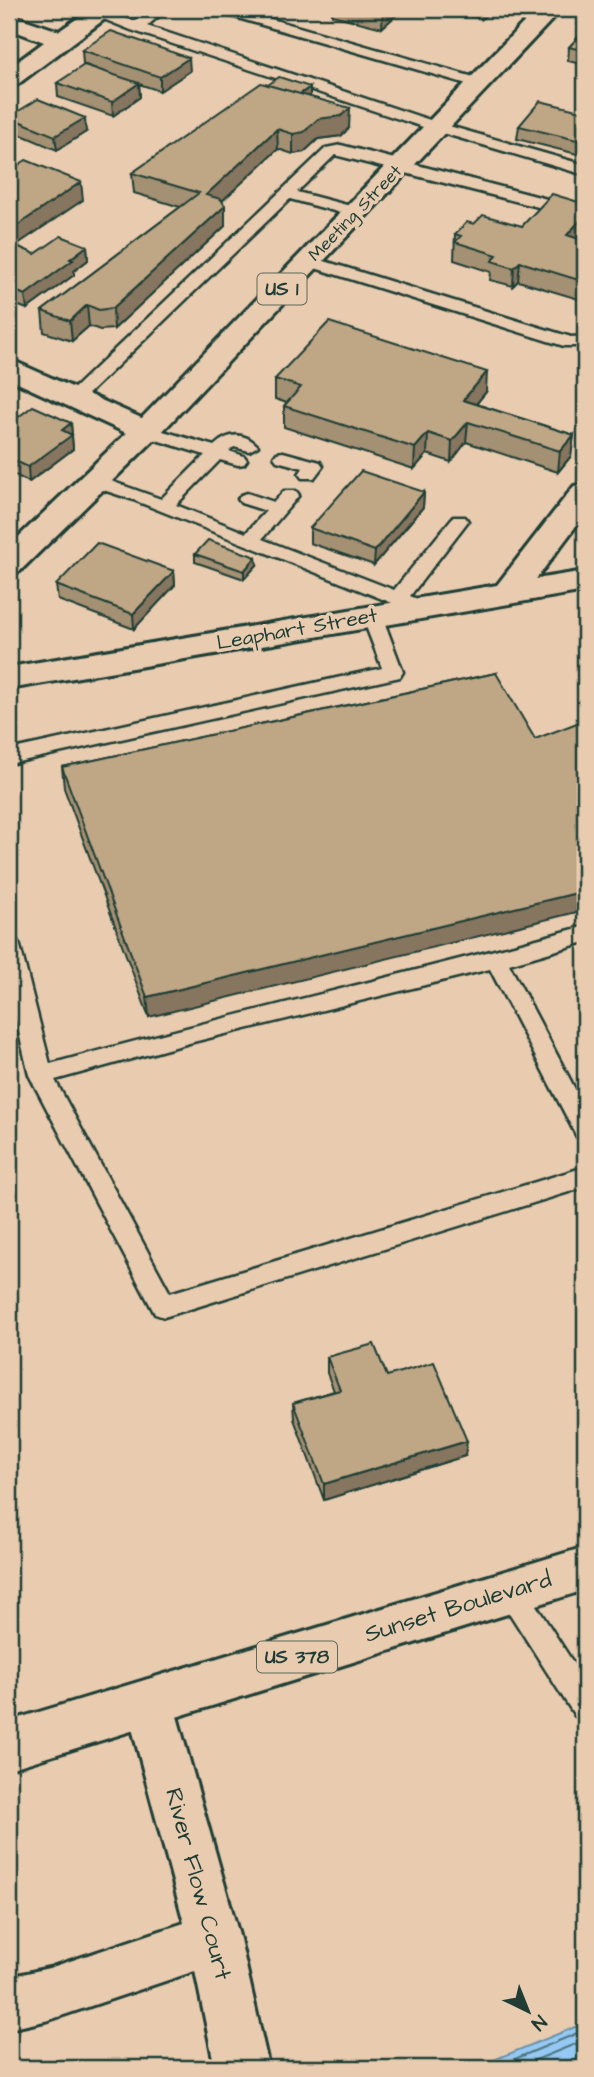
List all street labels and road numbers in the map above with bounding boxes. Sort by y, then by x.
street label: Meeting Street [302,159,409,267]
road number: US 1 [258,274,306,304]
street label: Leaphart Street [214,601,380,658]
street label: Sunset Boulevard [360,1562,556,1652]
road number: US 378 [257,1642,337,1672]
street label: River Flow Court [156,1784,240,1984]

